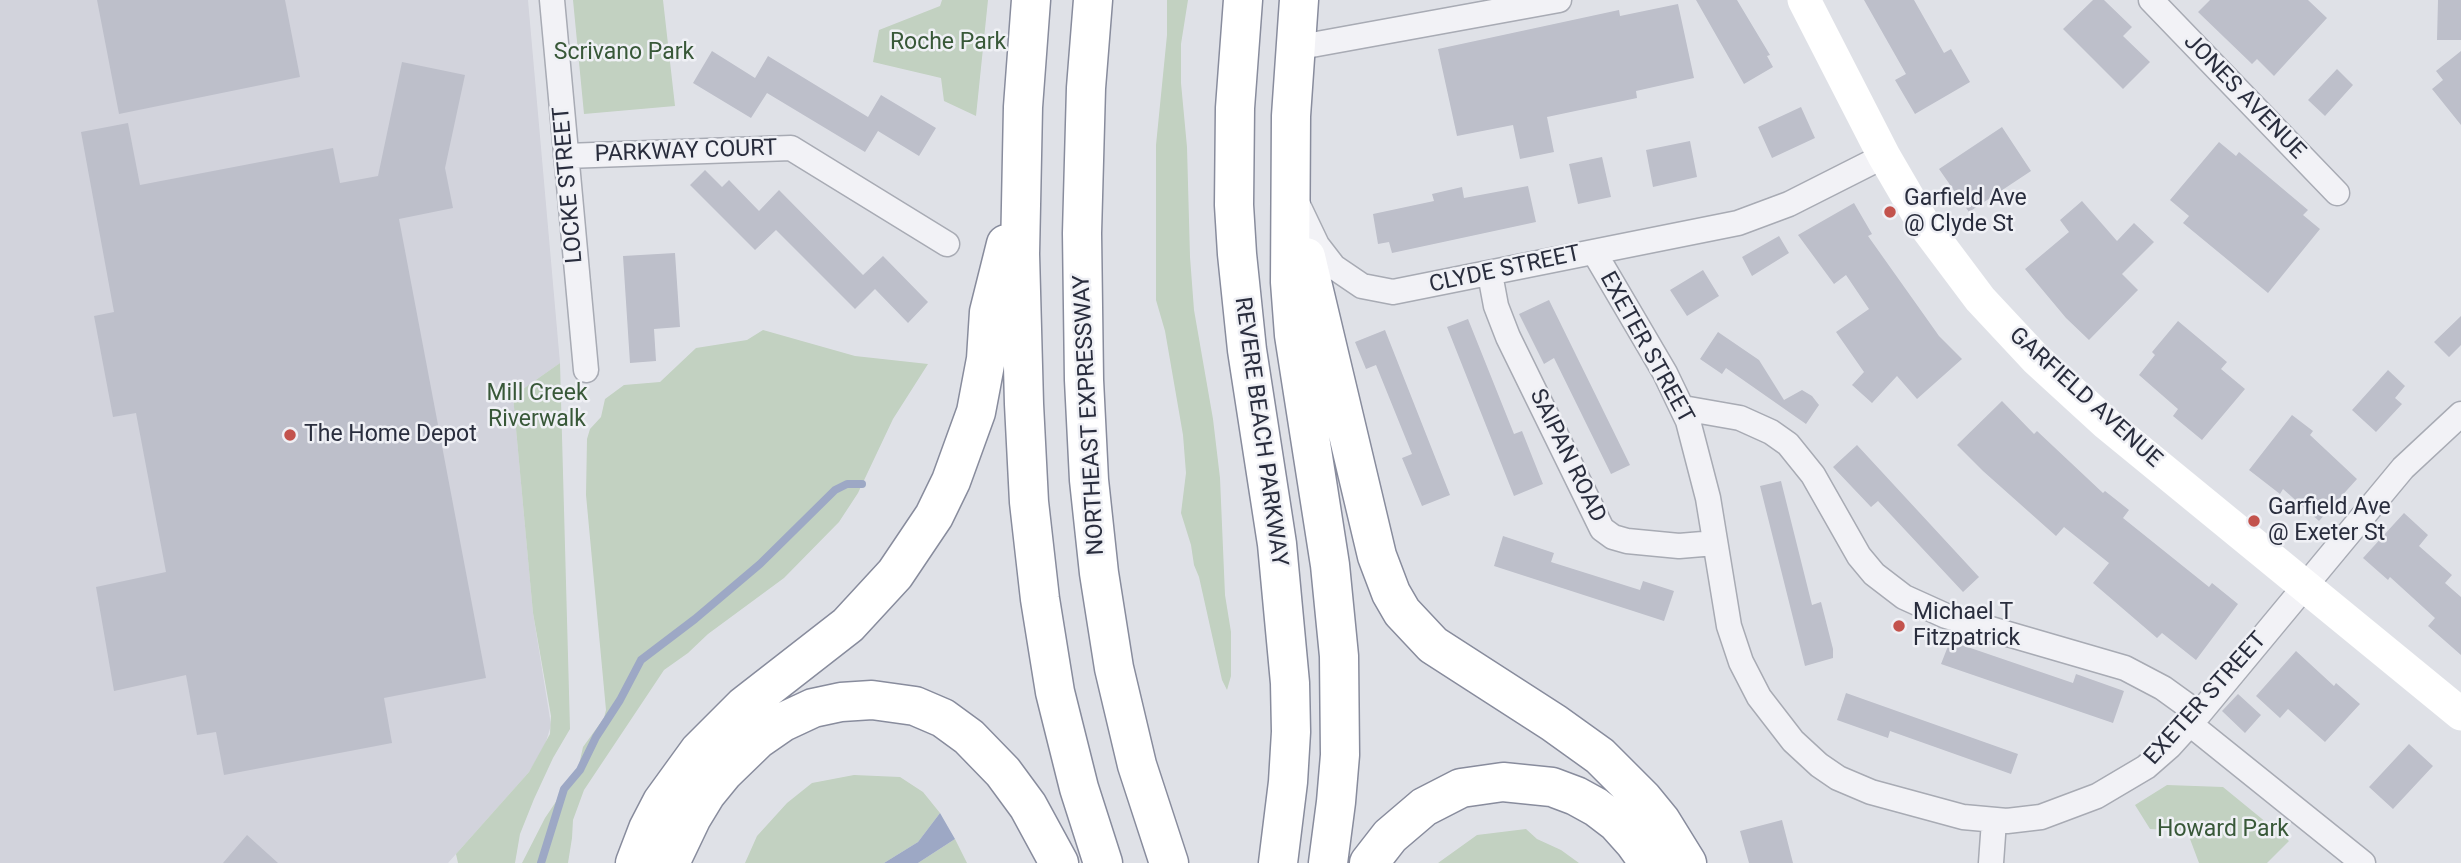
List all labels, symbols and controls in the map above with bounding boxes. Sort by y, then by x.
park label: Roche Park [890,29,1006,57]
street label: JONES AVENUE [2177,29,2311,165]
park label: Scrivano Park [554,39,694,67]
street label: LOCKE STREET [548,105,590,265]
street label: PARKWAY COURT [594,135,778,169]
place label: Garfield Ave @ Clyde St [1904,185,2027,239]
marker: Garfield Ave @ Clyde St [1882,204,1898,220]
street label: CLYDE STREET [1427,240,1583,300]
street label: EXETER STREET [1593,267,1699,429]
street label: NORTHEAST EXPRESSWAY [1069,274,1111,556]
street label: REVERE BEACH PARKWAY [1227,296,1293,568]
street label: GARFIELD AVENUE [2003,322,2167,474]
park label: Mill Creek Riverwalk [486,380,588,434]
street label: SAIPAN ROAD [1523,385,1611,527]
place label: The Home Depot [304,421,477,449]
marker: The Home Depot [282,427,298,443]
place label: Garfield Ave @ Exeter St [2268,494,2391,548]
marker: Garfield Ave @ Exeter St [2246,513,2262,529]
place label: Michael T Fitzpatrick [1913,599,2020,653]
marker: Michael T Fitzpatrick [1891,618,1907,634]
street label: EXETER STREET [2139,627,2273,771]
park label: Howard Park [2157,816,2289,844]

